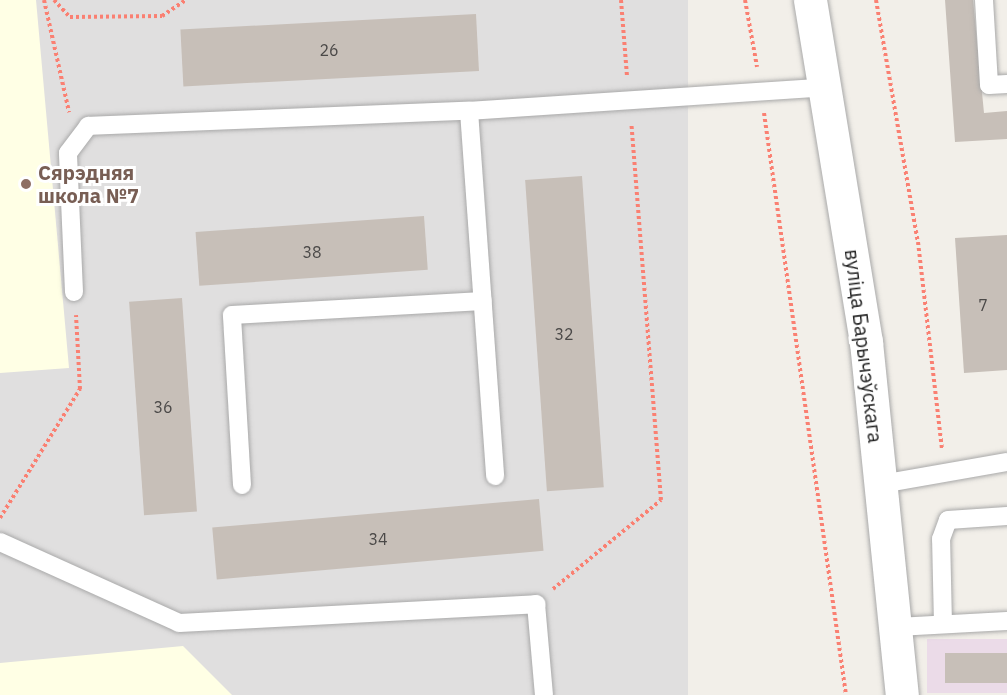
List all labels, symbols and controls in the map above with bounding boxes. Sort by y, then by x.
house number: 26 [319,40,339,60]
place label: Сярэдняя школа №7 [38,160,139,207]
marker: Сярэдняя школа №7 [19,177,33,191]
house number: 38 [302,242,322,262]
street label: вуліца Барычэўскага [840,248,888,444]
house number: 7 [978,295,988,315]
house number: 32 [554,324,574,344]
house number: 36 [153,397,173,417]
house number: 34 [368,529,388,549]

